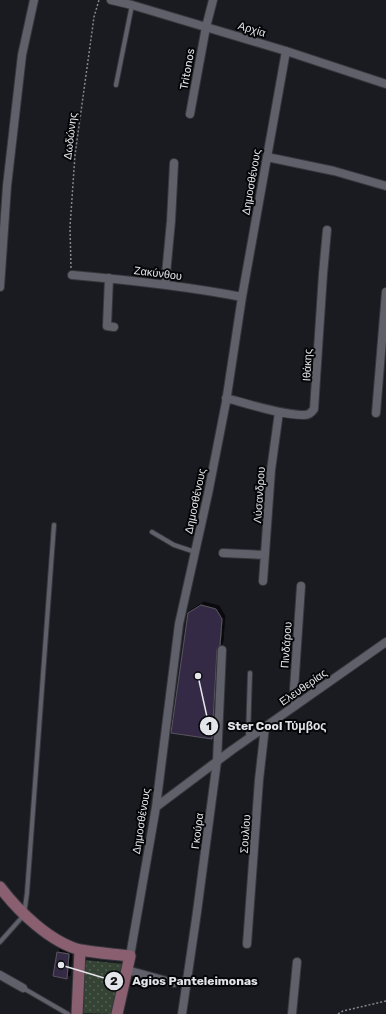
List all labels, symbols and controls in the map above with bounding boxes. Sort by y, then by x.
street label: Αρχία [236,19,268,40]
street label: Tritonos [177,47,198,91]
street label: Δωδώνης [61,112,80,160]
street label: Δημοσθένους [239,148,264,216]
street label: Ζακύνθου [133,264,183,283]
street label: Ιθάκης [300,348,315,382]
street label: Λύσανδρου [251,466,268,524]
street label: Δημοσθένους [182,467,209,535]
street label: Πινδάρου [278,621,295,669]
street label: Ελευθερίας [277,666,330,709]
callout: Ster Cool Τύμβος [199,714,335,738]
text: 1 [206,719,212,733]
text: Ster Cool Τύμβος [227,719,327,733]
street label: Δημοσθένους [130,787,153,855]
street label: Γκούρα [189,812,206,850]
street label: Σουλίου [238,814,253,854]
callout: Agios Panteleimonas [104,969,265,993]
text: 2 [110,974,118,988]
text: Agios Panteleimonas [132,974,258,988]

